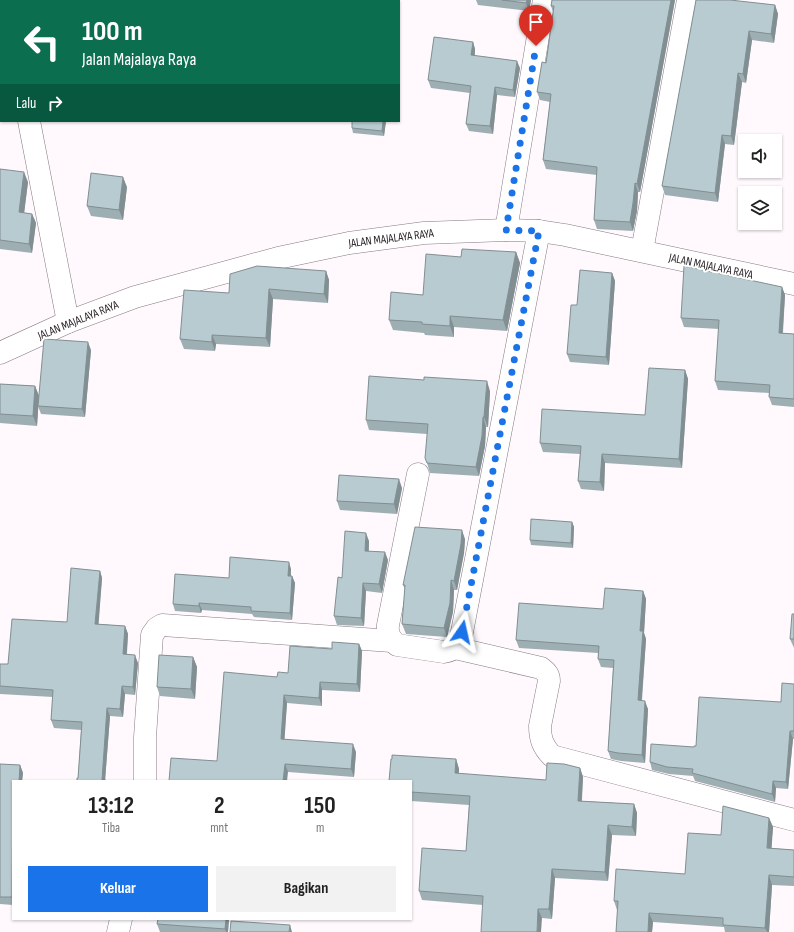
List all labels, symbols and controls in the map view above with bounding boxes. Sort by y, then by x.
pin [519,5,553,46]
icon: arrive [525,11,547,33]
text: 100 m [82,15,143,48]
icon: left [16,16,68,68]
text: Jalan Majalaya Raya [82,49,196,70]
icon: right [44,92,66,114]
text: Lalu [16,94,36,113]
map controls [738,134,782,230]
button: sound [738,134,782,178]
button: layers [738,186,782,230]
street label: JALAN MAJALAYA RAYA [347,226,435,251]
street label: JALAN MAJALAYA RAYA [666,250,755,283]
street label: JALAN MAJALAYA RAYA [35,297,122,344]
position arrow [441,611,483,653]
text: 13:12 [88,791,134,820]
text: 2 [214,791,224,820]
text: 150 [304,791,336,820]
text: Tiba [102,820,120,836]
text: mnt [210,820,228,836]
text: m [316,820,324,836]
button: Keluar [28,866,208,912]
button: Bagikan [216,866,396,912]

